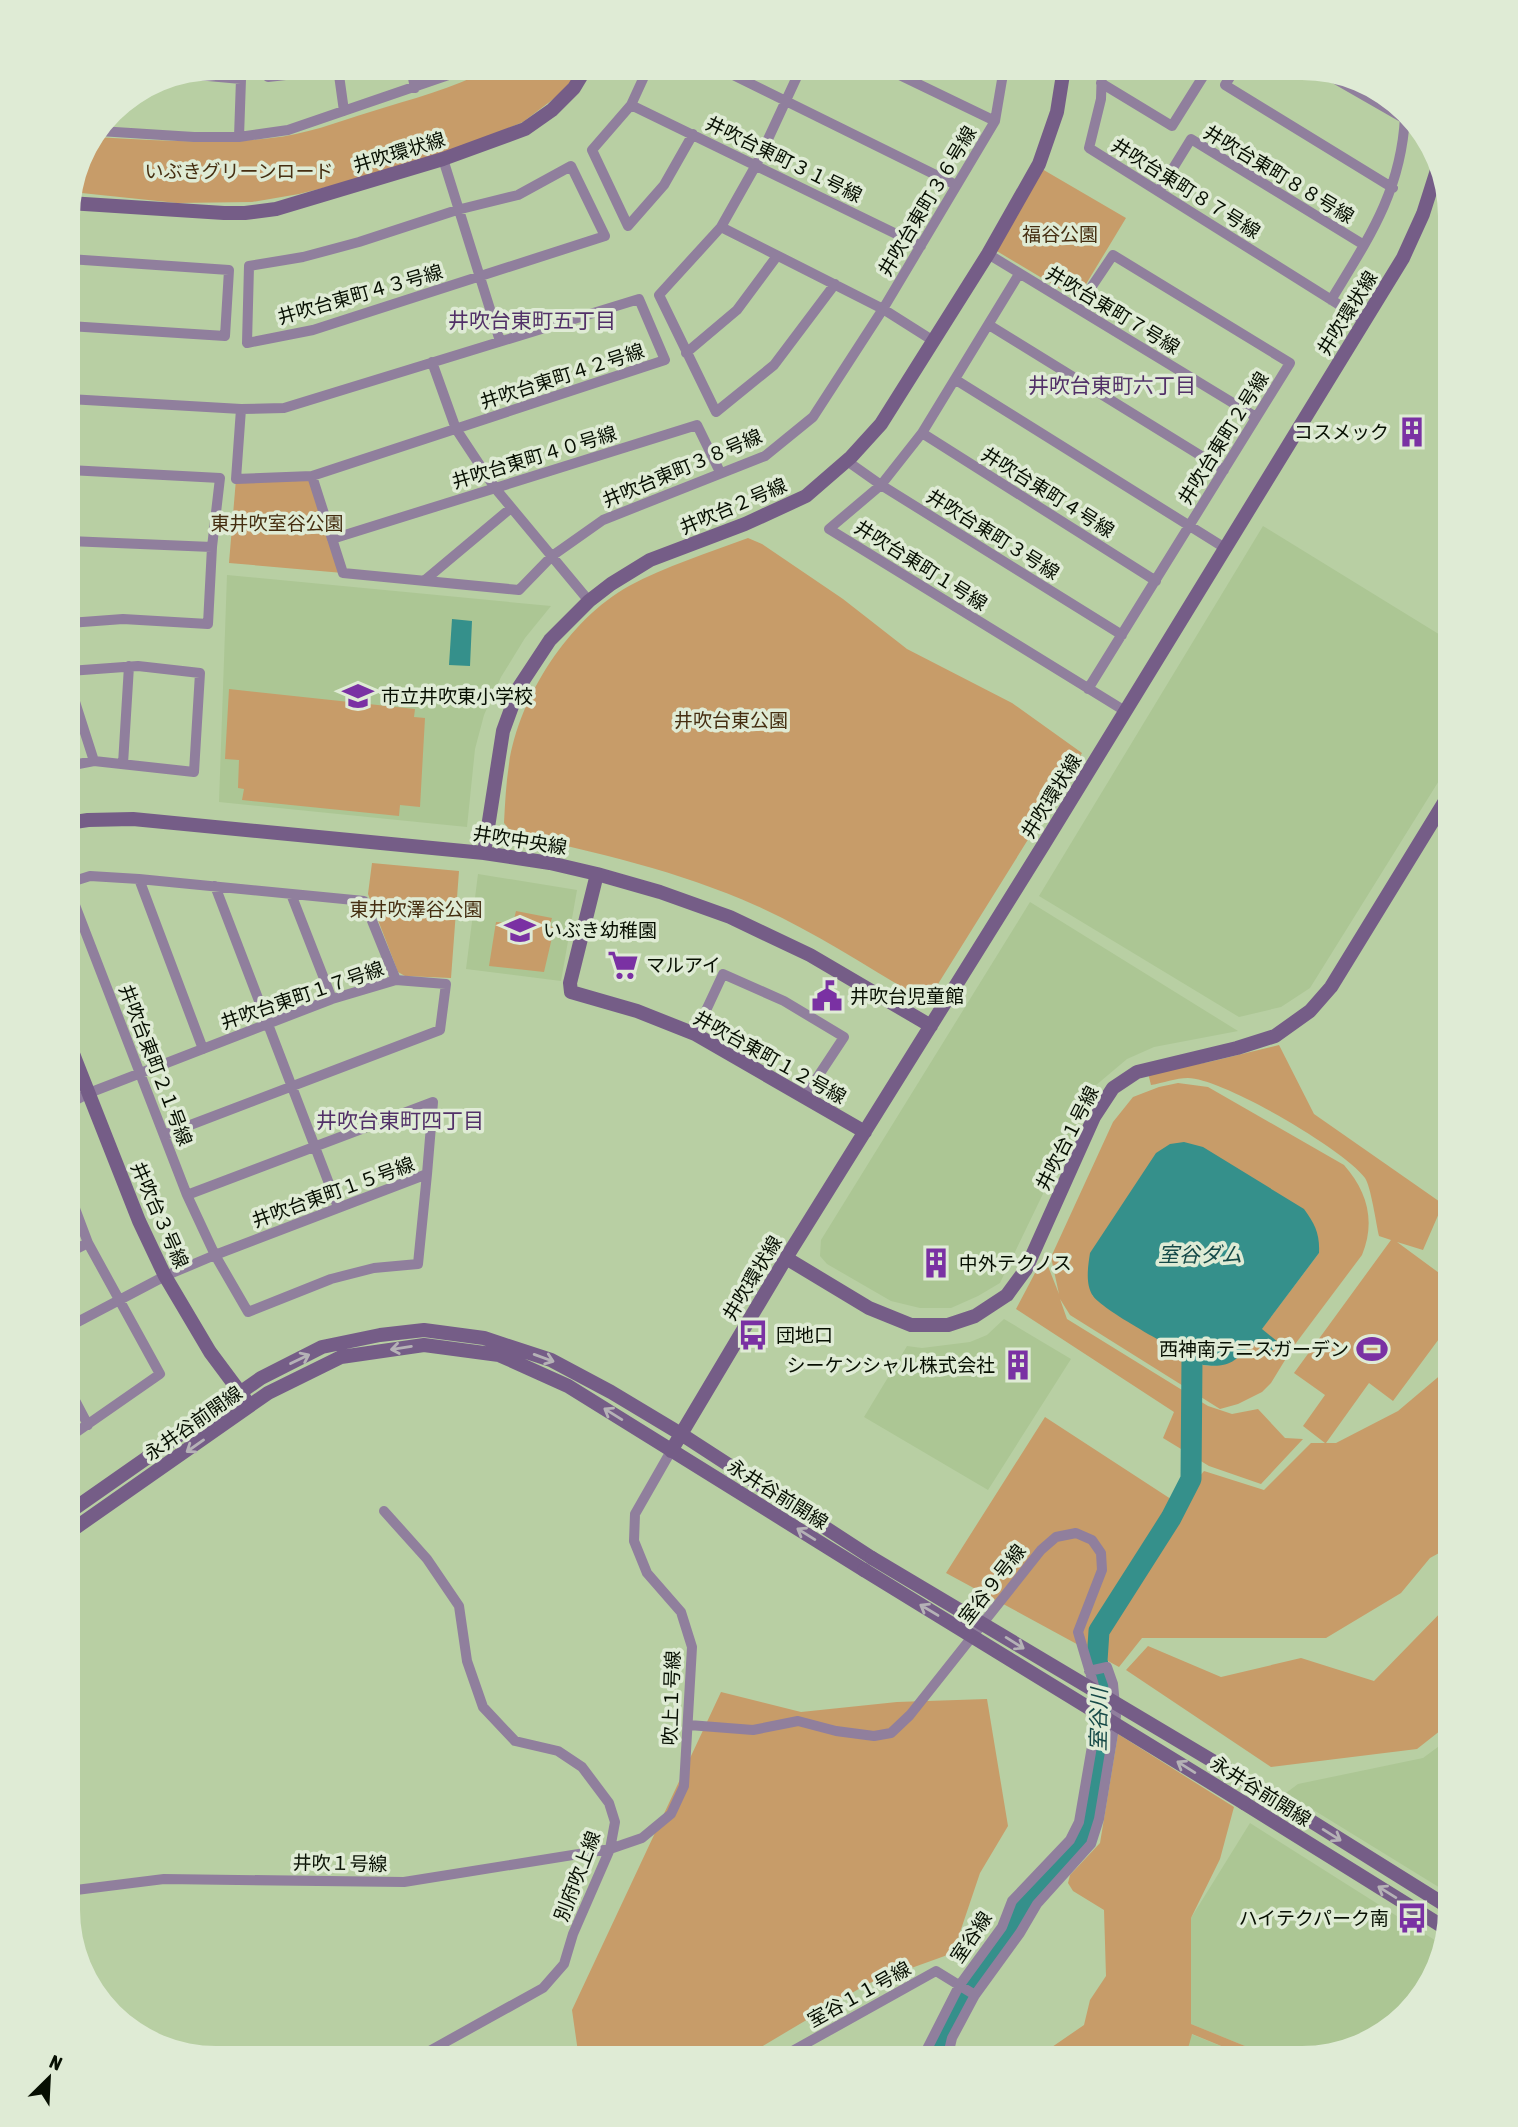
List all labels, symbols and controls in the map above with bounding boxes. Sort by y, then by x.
street label: 井吹台東町３１号線 [702,112,866,206]
street label: 井吹台東町８８号線 [1200,121,1358,227]
street label: 井吹台東町３６号線 [874,122,980,280]
street label: 井吹環状線 [350,128,448,176]
street label: 井吹台東町８７号線 [1108,133,1264,243]
park label: いぶきグリーンロード [144,160,334,182]
park label: 福谷公園 [1022,223,1098,245]
street label: 井吹台東町４３号線 [275,260,445,328]
street label: 井吹台東町７号線 [1042,261,1184,359]
street label: 井吹環状線 [1312,267,1382,359]
district label: 井吹台東町五丁目 [448,308,616,332]
street label: 井吹台東町４２号線 [477,339,647,413]
street label: 井吹台東町２号線 [1173,368,1273,508]
district label: 井吹台東町六丁目 [1028,373,1196,397]
building icon: コスメック [1395,415,1429,449]
street label: 井吹台東町４０号線 [449,421,619,493]
place label: コスメック [1294,421,1389,443]
street label: 井吹台東町３８号線 [599,424,765,512]
street label: 井吹台東町４号線 [978,442,1118,542]
street label: 井吹台２号線 [676,474,790,538]
street label: 井吹台東町３号線 [923,484,1063,584]
park label: 東井吹室谷公園 [210,512,344,534]
street label: 井吹台東町１号線 [851,515,991,615]
school or university icon: 市立井吹東小学校 [341,679,375,713]
place label: 市立井吹東小学校 [381,685,533,707]
park label: 井吹台東公園 [674,709,788,731]
street label: 井吹環状線 [1016,750,1086,842]
street label: 井吹中央線 [471,822,569,858]
park label: 東井吹澤谷公園 [349,898,483,920]
school or university icon: いぶき幼稚園 [503,913,537,947]
place label: いぶき幼稚園 [543,919,657,941]
supermarket icon: マルアイ [606,948,640,982]
place label: マルアイ [646,954,721,976]
street label: 井吹台東町１７号線 [218,957,386,1033]
public building icon: 井吹台児童館 [810,979,844,1013]
street label: 井吹台東町２１号線 [115,981,197,1149]
place label: 井吹台児童館 [850,985,964,1007]
street label: 井吹台東町１２号線 [690,1006,850,1108]
street label: 井吹台１号線 [1031,1082,1103,1194]
district label: 井吹台東町四丁目 [316,1108,484,1132]
street label: 井吹台東町１５号線 [249,1152,417,1232]
street label: 井吹台３号線 [127,1158,193,1272]
street label: 井吹環状線 [718,1232,786,1324]
water label: 室谷ダム [1158,1242,1242,1266]
building icon: 中外テクノス [919,1246,953,1280]
place label: 中外テクノス [959,1252,1072,1274]
bus stop icon: 団地口 [736,1318,770,1352]
place label: 団地口 [776,1324,833,1346]
sports icon: 西神南テニスガーデン [1355,1332,1389,1366]
place label: 西神南テニスガーデン [1159,1338,1349,1360]
one-way arrow [390,1342,413,1355]
building icon: シーケンシャル株式会社 [1001,1348,1035,1382]
one-way arrow [289,1351,310,1365]
one-way arrow [532,1353,554,1365]
place label: シーケンシャル株式会社 [787,1354,995,1376]
street label: 永井谷前開線 [140,1381,246,1465]
one-way arrow [604,1407,623,1422]
one-way arrow [186,1439,205,1453]
street label: 永井谷前開線 [724,1454,832,1534]
one-way arrow [796,1526,816,1540]
street label: 室谷９号線 [954,1540,1030,1628]
one-way arrow [920,1602,940,1616]
one-way arrow [1004,1637,1024,1651]
street label: 吹上１号線 [658,1650,684,1746]
water label: 室谷川 [1085,1686,1111,1752]
street label: 永井谷前開線 [1207,1751,1315,1831]
one-way arrow [1177,1759,1196,1774]
one-way arrow [1322,1827,1341,1842]
street label: 別府吹上線 [550,1828,604,1924]
street label: 井吹１号線 [292,1851,388,1875]
one-way arrow [1378,1885,1398,1899]
bus stop icon: ハイテクパーク南 [1395,1901,1429,1935]
street label: 室谷線 [946,1907,996,1967]
place label: ハイテクパーク南 [1239,1907,1389,1929]
street label: 室谷１１号線 [804,1957,914,2031]
north arrow [14,2043,84,2113]
text: N [46,2050,66,2075]

